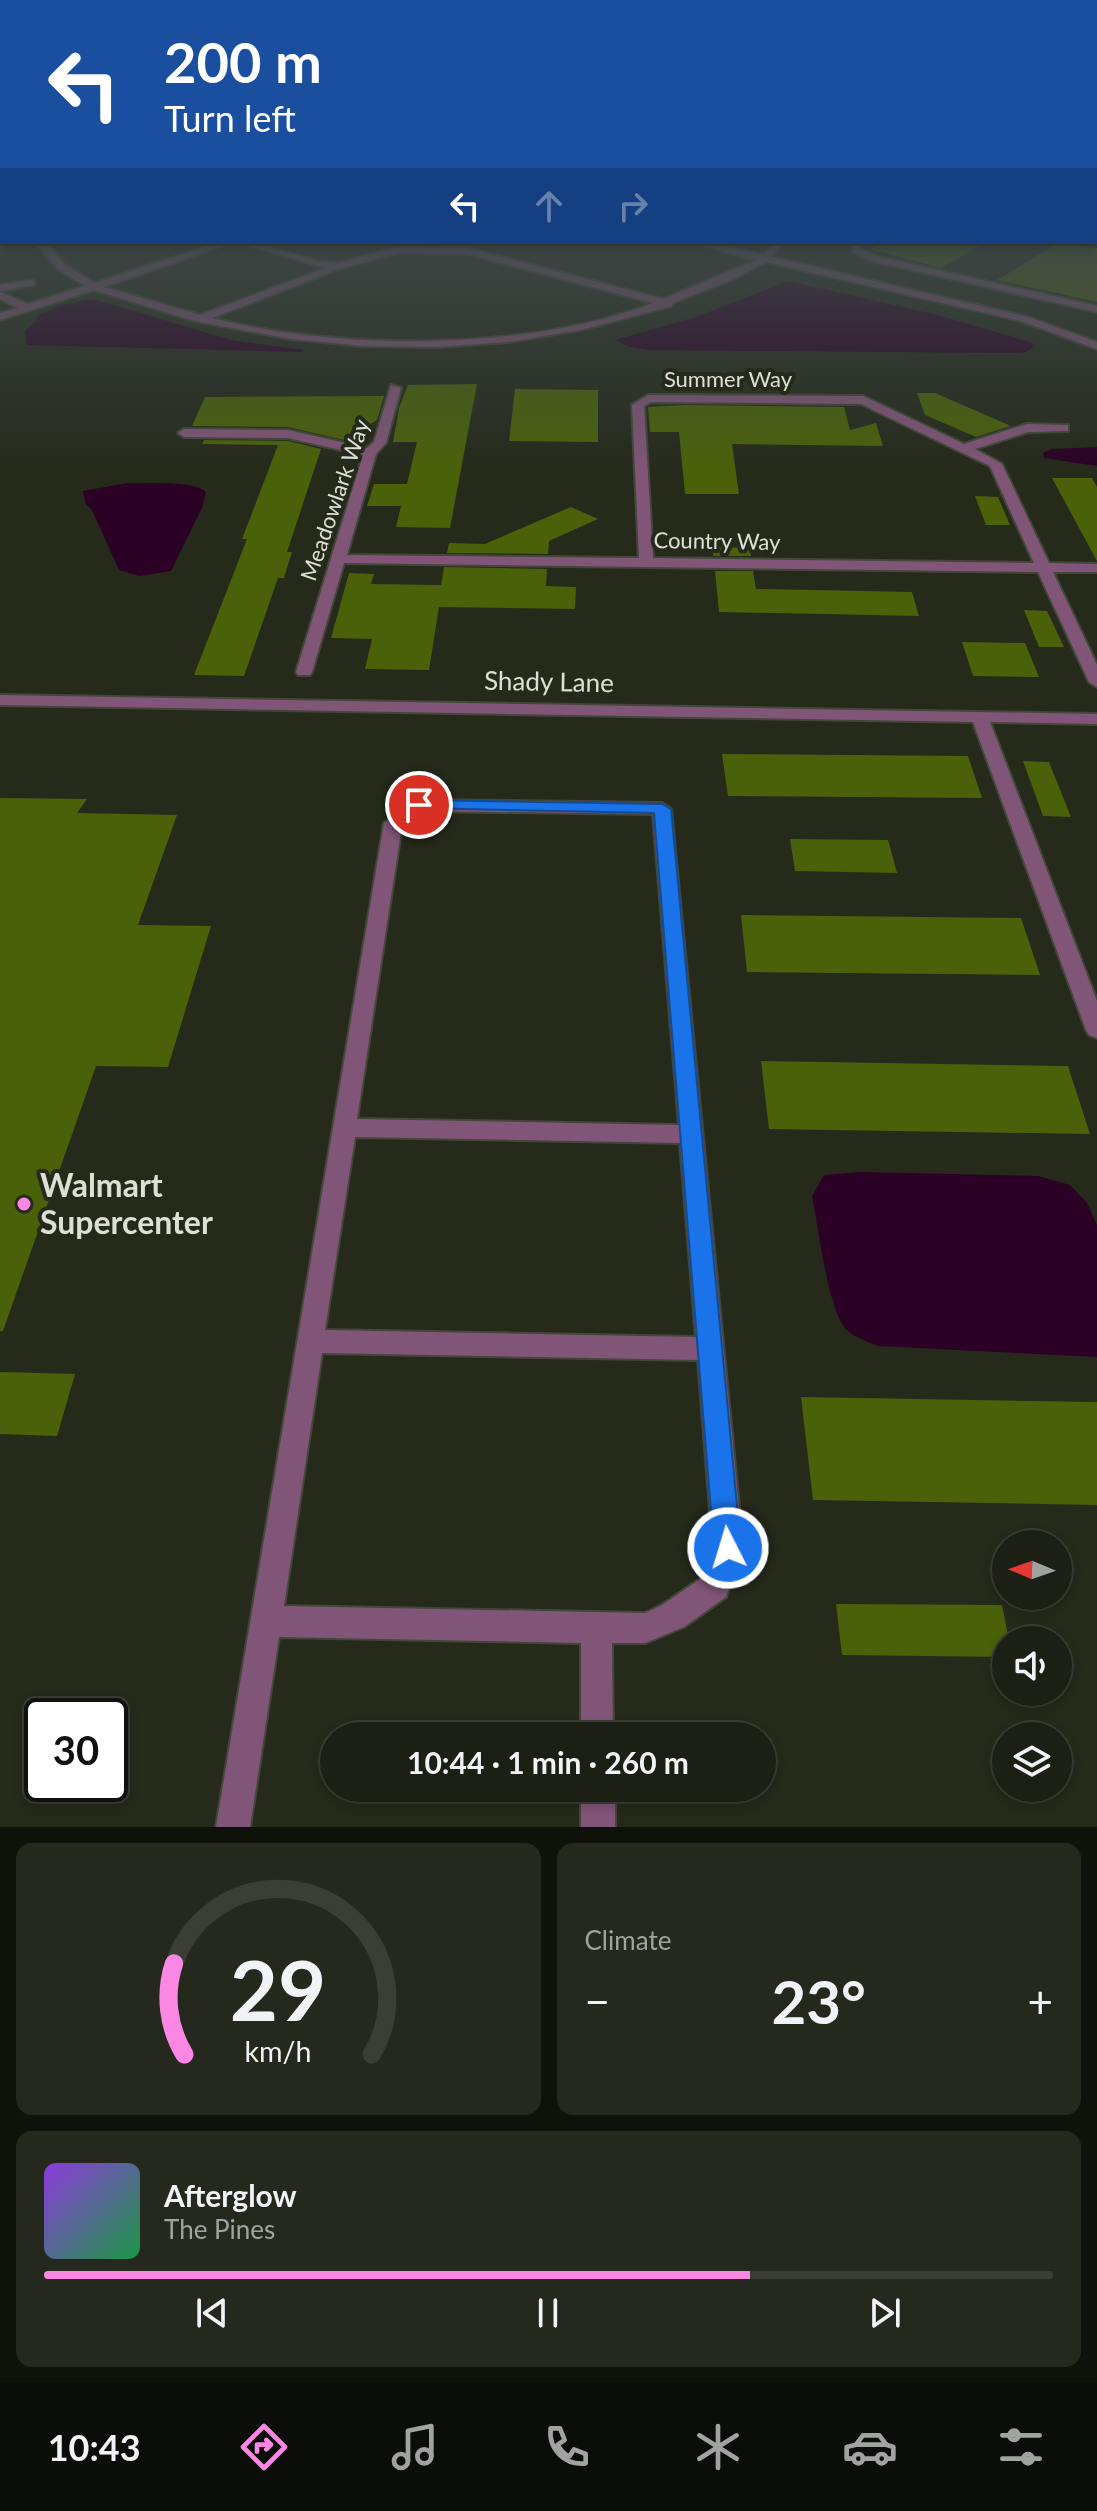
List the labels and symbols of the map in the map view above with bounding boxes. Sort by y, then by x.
street label: Summer Way [664,365,793,392]
street label: Meadowlark Way [294,415,375,584]
street label: Country Way [653,526,781,555]
street label: Shady Lane [484,664,614,698]
pin [385,771,453,839]
place label: Walmart Supercenter [40,1165,213,1241]
marker: Walmart Supercenter [15,1195,33,1213]
position arrow [686,1506,770,1590]
north arrow [992,1530,1072,1610]
speed limit sign: 30 [24,1698,128,1802]

